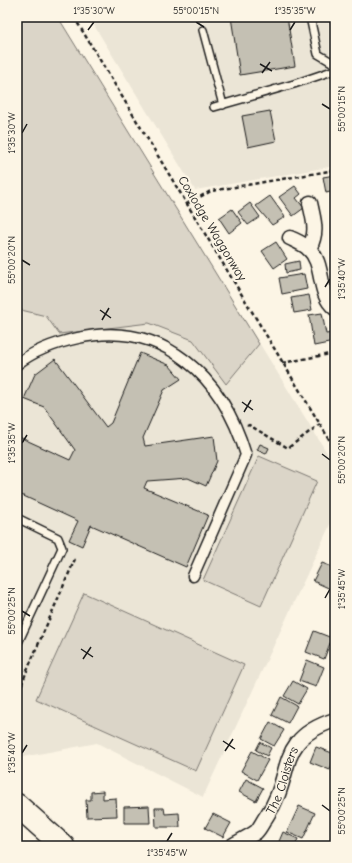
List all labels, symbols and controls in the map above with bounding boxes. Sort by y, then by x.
text: 1°35'30"W [73,5,115,17]
text: 55°00'15"N [173,5,219,17]
text: 1°35'35"W [275,5,316,17]
text: 55°00'15"N [336,86,348,132]
text: 1°35'30"W [6,112,18,154]
street label: Coxlodge Waggonway [175,173,250,284]
text: 55°00'20"N [6,236,18,284]
text: 1°35'40"W [336,258,348,300]
text: 1°35'35"W [6,422,18,463]
text: 55°00'20"N [336,436,348,484]
text: 1°35'45"W [336,568,348,609]
text: 55°00'25"N [6,587,18,635]
text: 1°35'40"W [6,732,18,774]
street label: The Cloisters [263,744,301,817]
text: 55°00'25"N [336,787,348,835]
text: 1°35'45"W [147,847,188,859]

